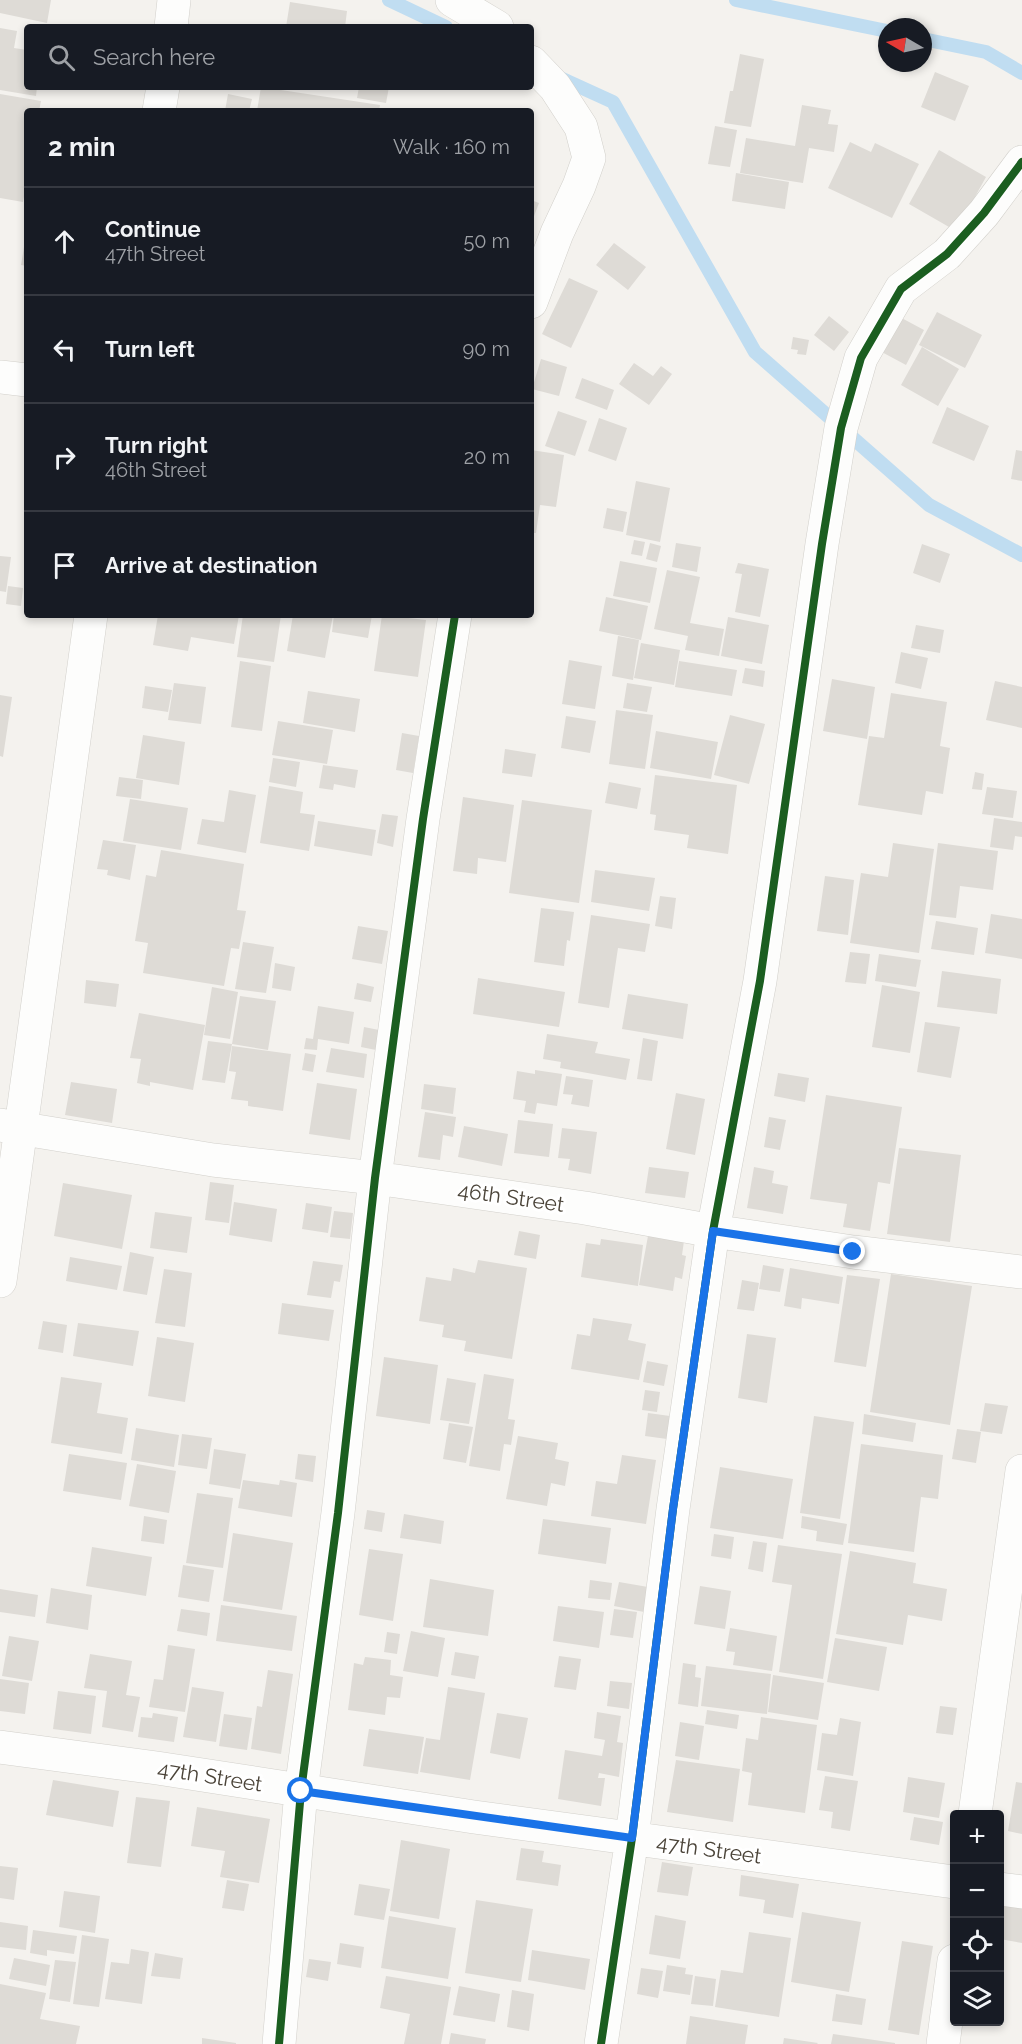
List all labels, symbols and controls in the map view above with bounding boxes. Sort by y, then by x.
north arrow [878,18,932,72]
search box [24,24,534,90]
icon: search [45,41,78,74]
text: Search here [93,44,215,70]
text: 2 min [48,132,115,162]
text: Walk · 160 m [393,135,510,159]
text: Continue [105,216,201,242]
icon: ahead [48,225,81,258]
text: 50 m [463,229,510,253]
text: 47th Street [105,242,205,266]
icon: left [48,333,81,366]
text: Turn left [105,336,195,362]
text: 90 m [463,337,510,361]
text: Turn right [105,432,208,458]
icon: right [48,441,81,474]
text: 20 m [464,445,510,469]
text: 46th Street [105,458,207,482]
icon: arrive [48,549,81,582]
text: Arrive at destination [105,552,318,578]
street label: 46th Street [456,1177,566,1217]
route end [839,1238,865,1264]
street label: 47th Street [156,1755,264,1797]
route start [287,1777,313,1803]
map controls [950,1810,1004,2026]
button: + [950,1810,1004,1864]
street label: 47th Street [655,1829,763,1869]
button: − [950,1864,1004,1918]
button: locate [950,1918,1004,1972]
button: layers [950,1972,1004,2026]

